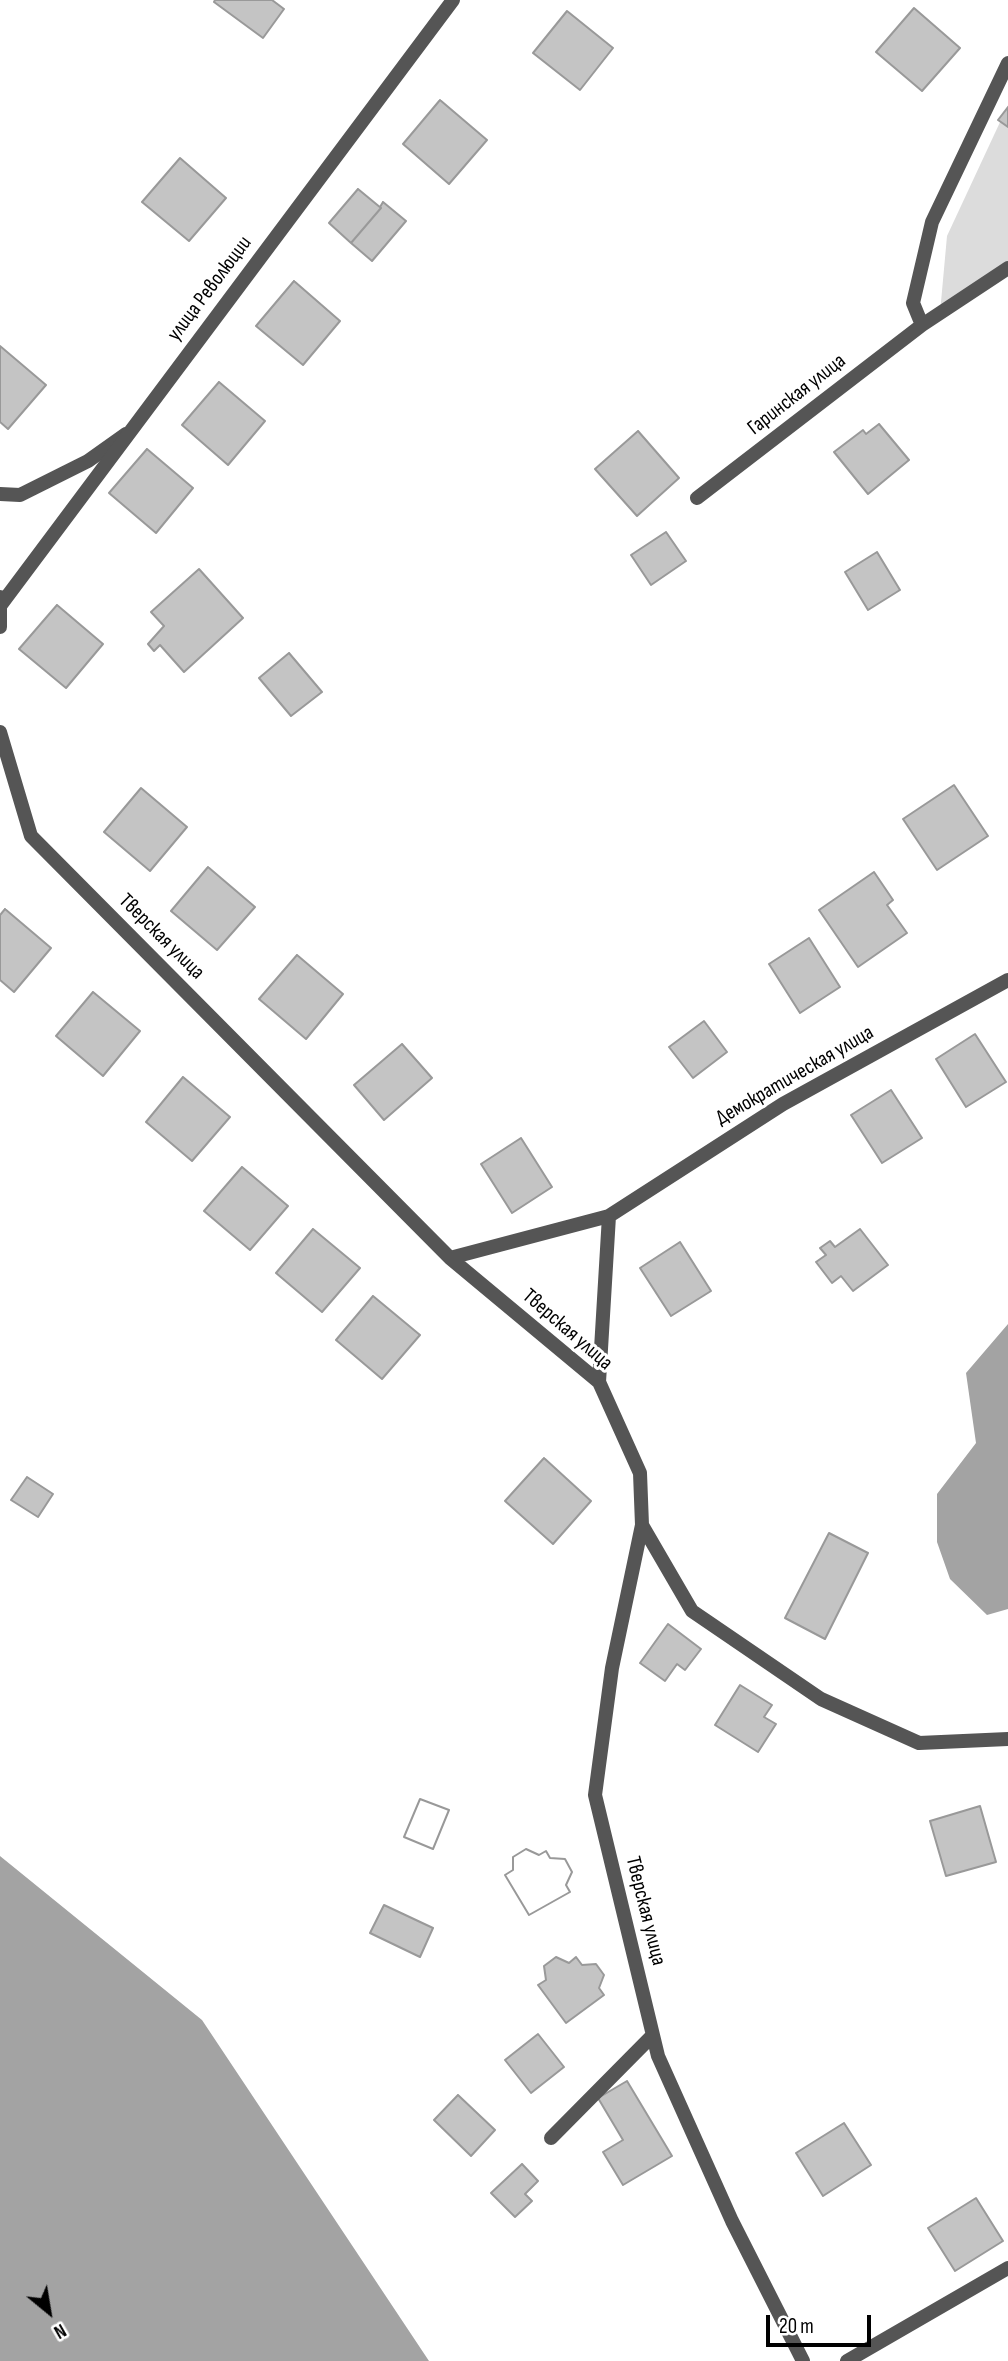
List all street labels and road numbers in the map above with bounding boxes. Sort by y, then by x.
street label: улица Революции [162,232,258,346]
street label: Гаринская улица [743,349,851,441]
street label: Тверская улица [113,889,209,985]
street label: Демократическая улица [712,1021,878,1131]
street label: Тверская улица [517,1284,617,1376]
street label: Тверская улица [619,1854,671,1968]

